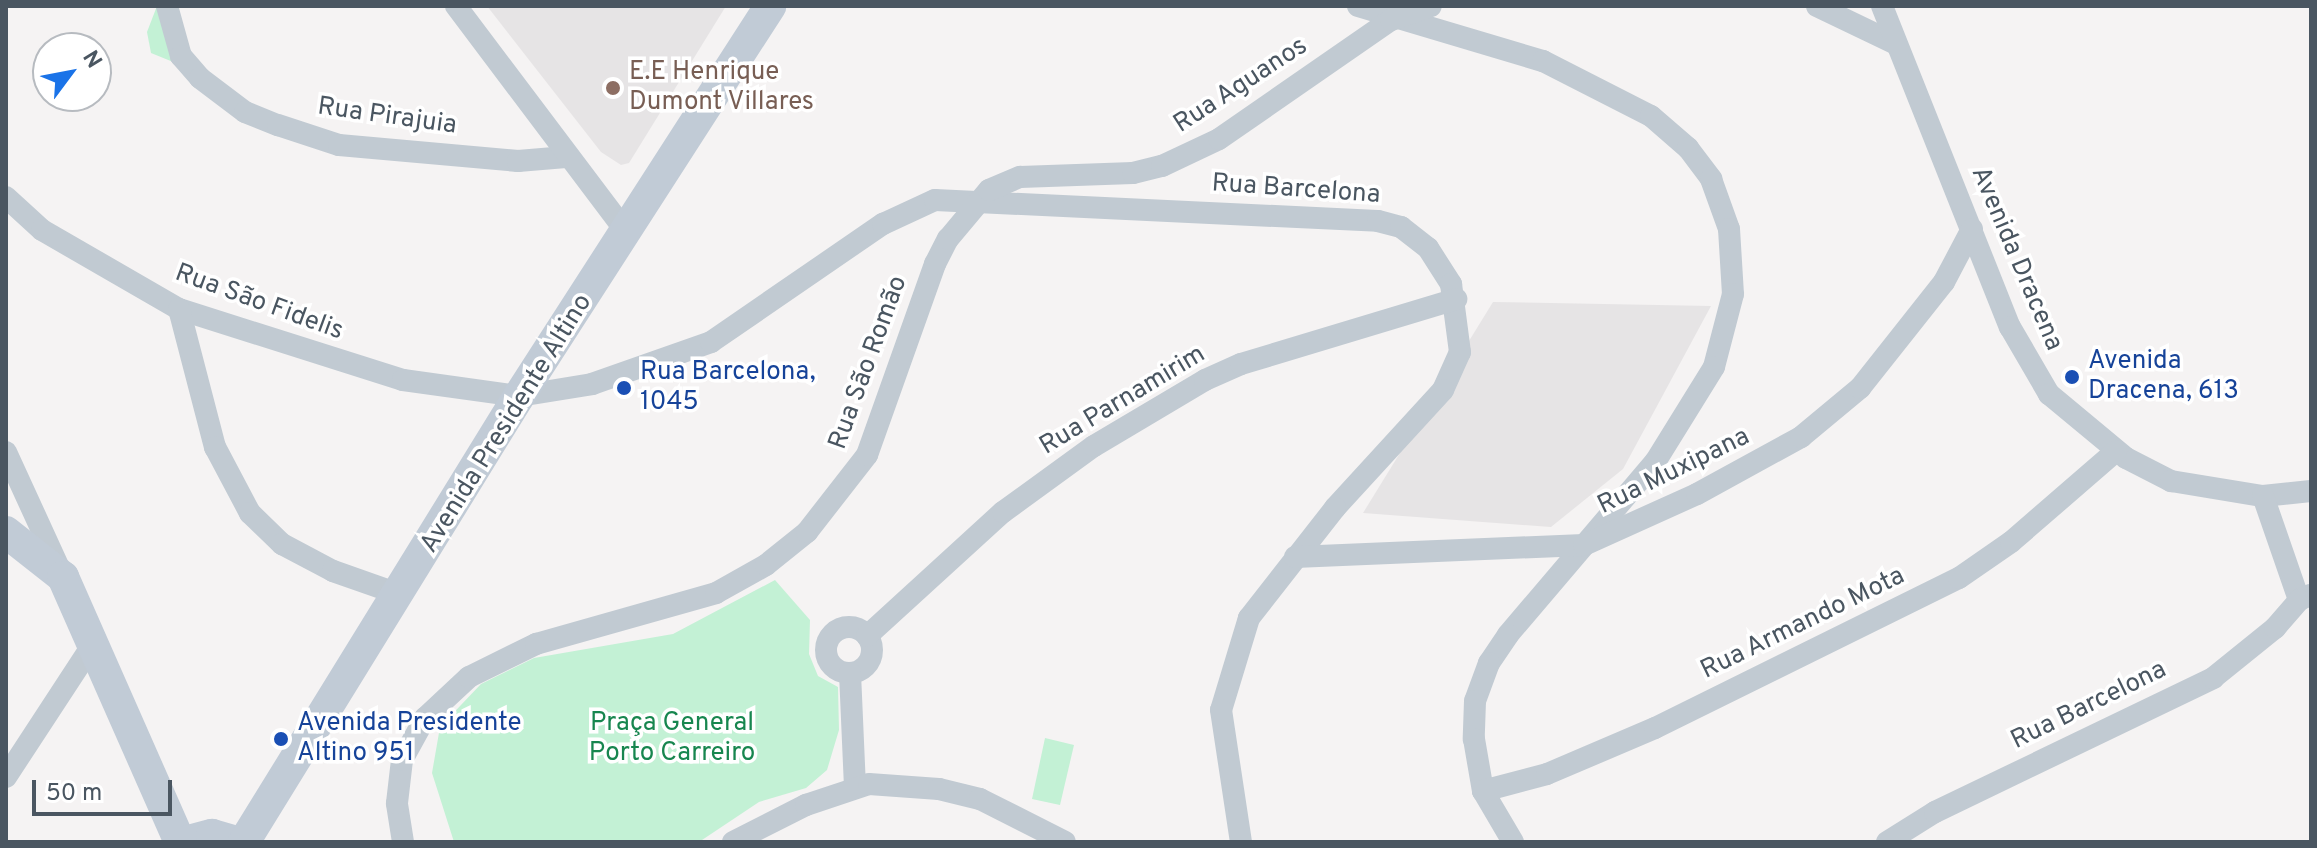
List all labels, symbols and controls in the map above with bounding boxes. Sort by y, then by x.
street label: Rua Aguanos [1168,31,1314,141]
north arrow [32,32,112,112]
text: N [75,46,107,74]
place label: E.E Henrique Dumont Villares [629,57,815,118]
marker: E.E Henrique Dumont Villares [604,79,622,97]
street label: Rua Pirajuia [315,92,459,142]
street label: Avenida Dracena [1963,162,2069,356]
street label: Rua Barcelona [1211,169,1381,211]
street label: Rua São Fidelis [171,258,347,348]
street label: Rua São Romão [823,272,915,454]
street label: Avenida Presidente Altino [414,288,600,560]
street label: Rua Parnamirim [1035,339,1211,463]
place label: Avenida Dracena, 613 [2088,346,2239,408]
place label: Rua Barcelona, 1045 [640,357,816,418]
marker: Avenida Dracena, 613 [2063,368,2081,386]
marker: Rua Barcelona, 1045 [615,379,633,397]
street label: Rua Muxipana [1593,422,1755,522]
street label: Rua Armando Mota [1695,561,1911,687]
street label: Rua Barcelona [2006,655,2172,757]
place label: Avenida Presidente Altino 951 [297,708,521,770]
park label: Praça General Porto Carreiro [589,708,755,770]
marker: Avenida Presidente Altino 951 [272,730,290,748]
scale bar [36,764,176,814]
text: 50 m [46,779,102,809]

